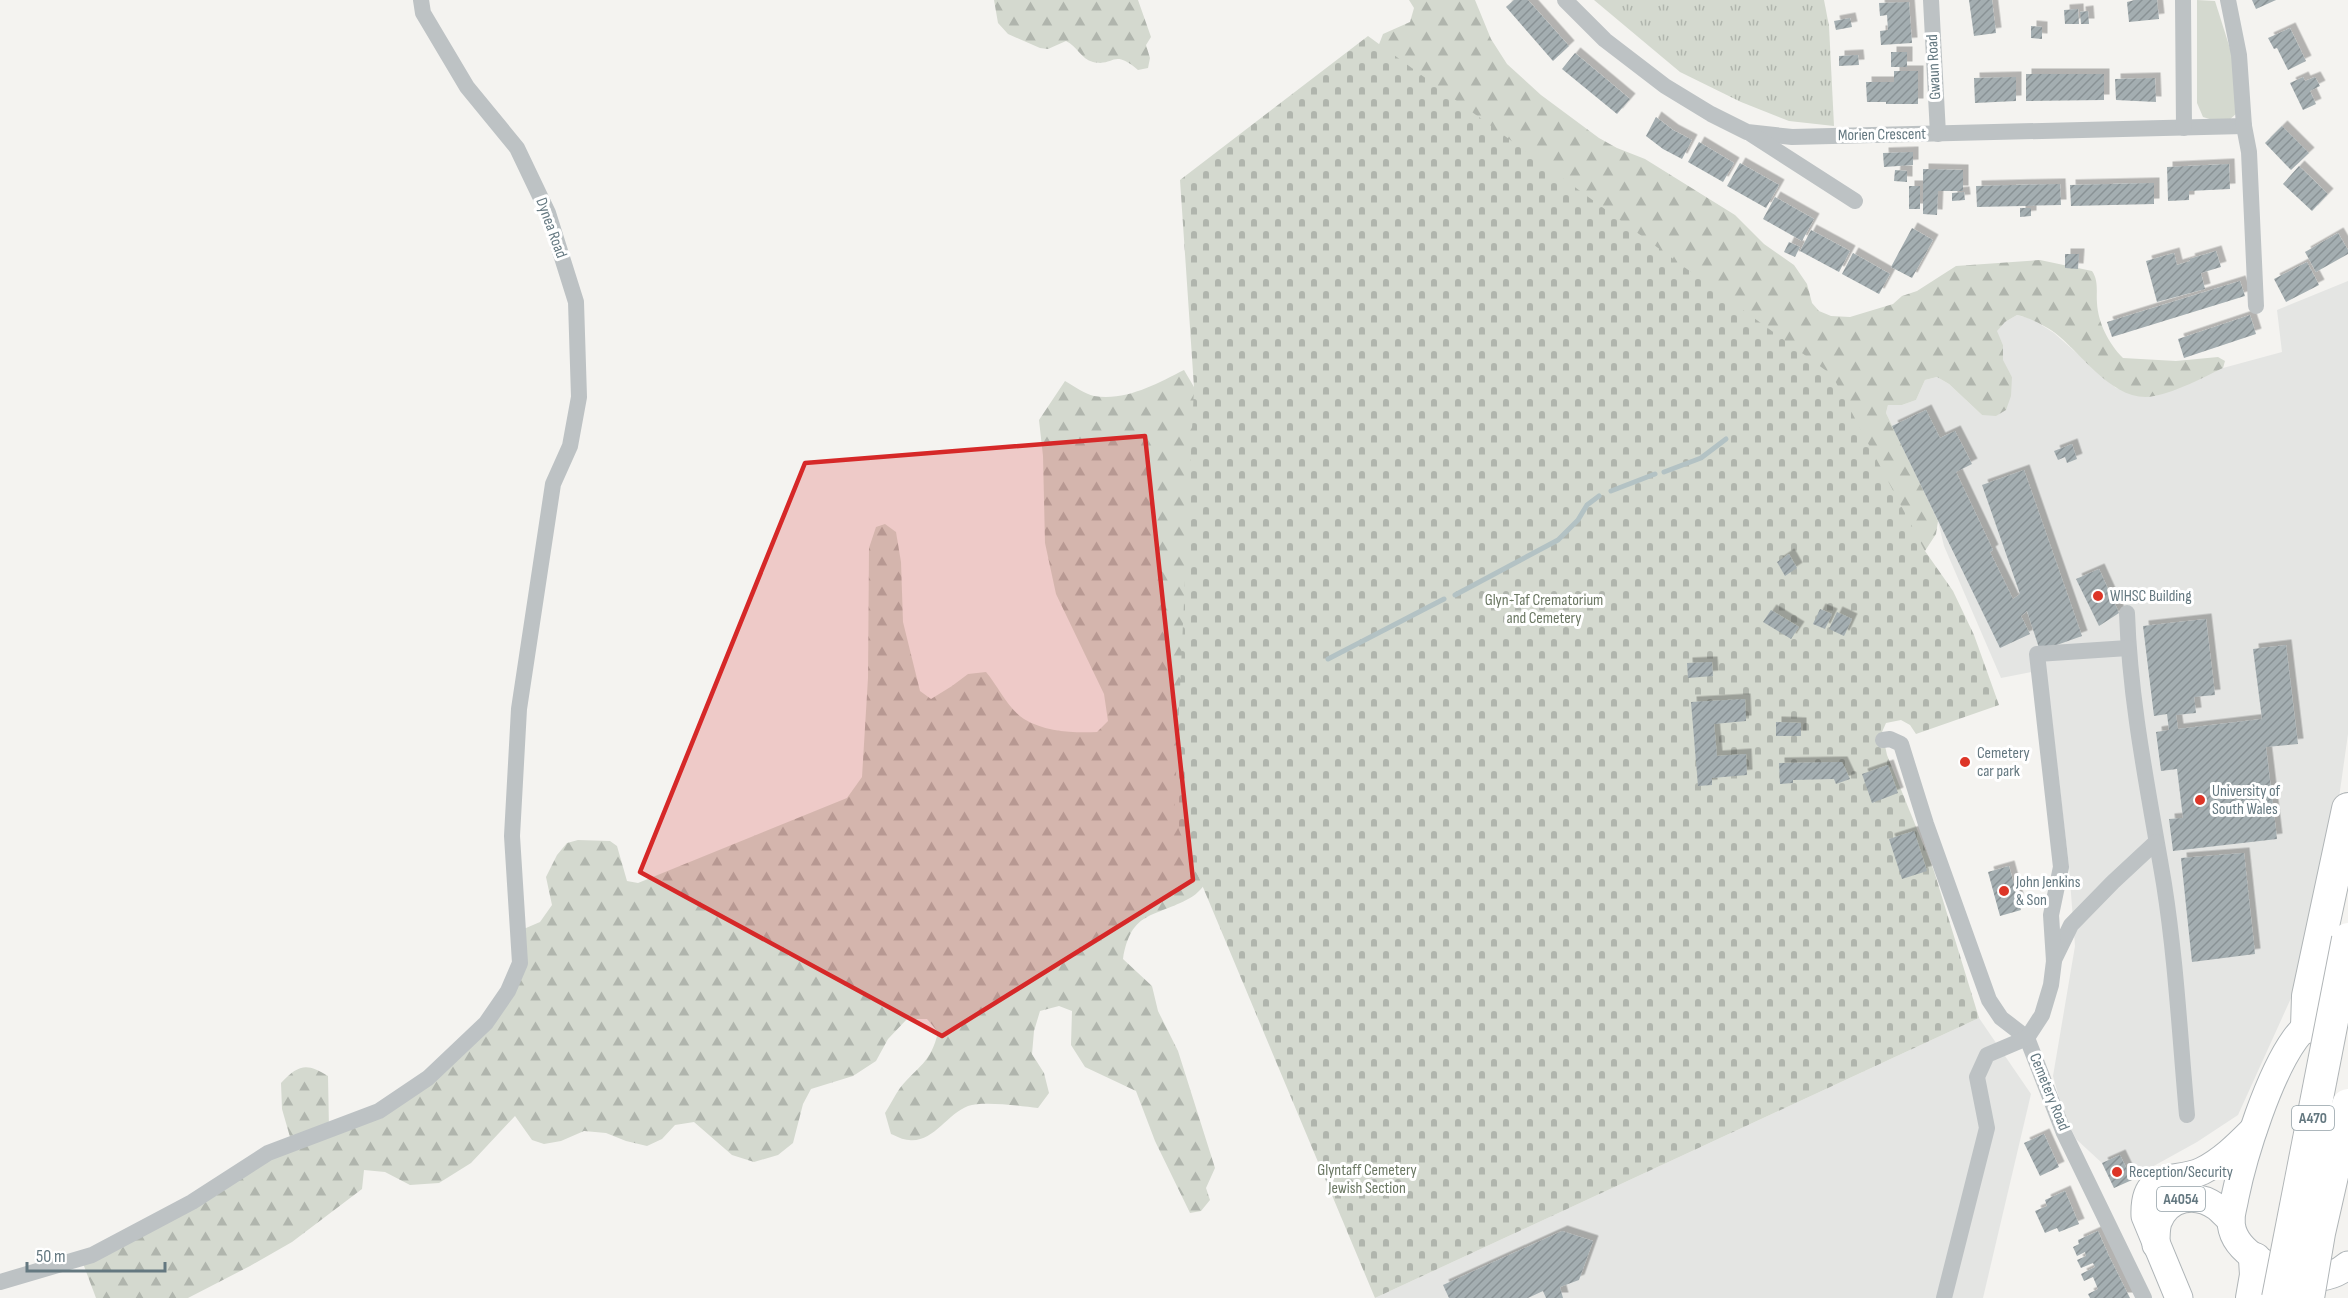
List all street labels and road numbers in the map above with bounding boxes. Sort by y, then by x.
street label: Gwaun Road [1923,34,1945,100]
street label: Morien Crescent [1838,125,1926,145]
street label: Dynea Road [531,195,571,261]
street label: Cemetery Road [2025,1050,2073,1134]
road number: A470 [2292,1106,2334,1130]
road number: A4054 [2157,1187,2205,1211]

